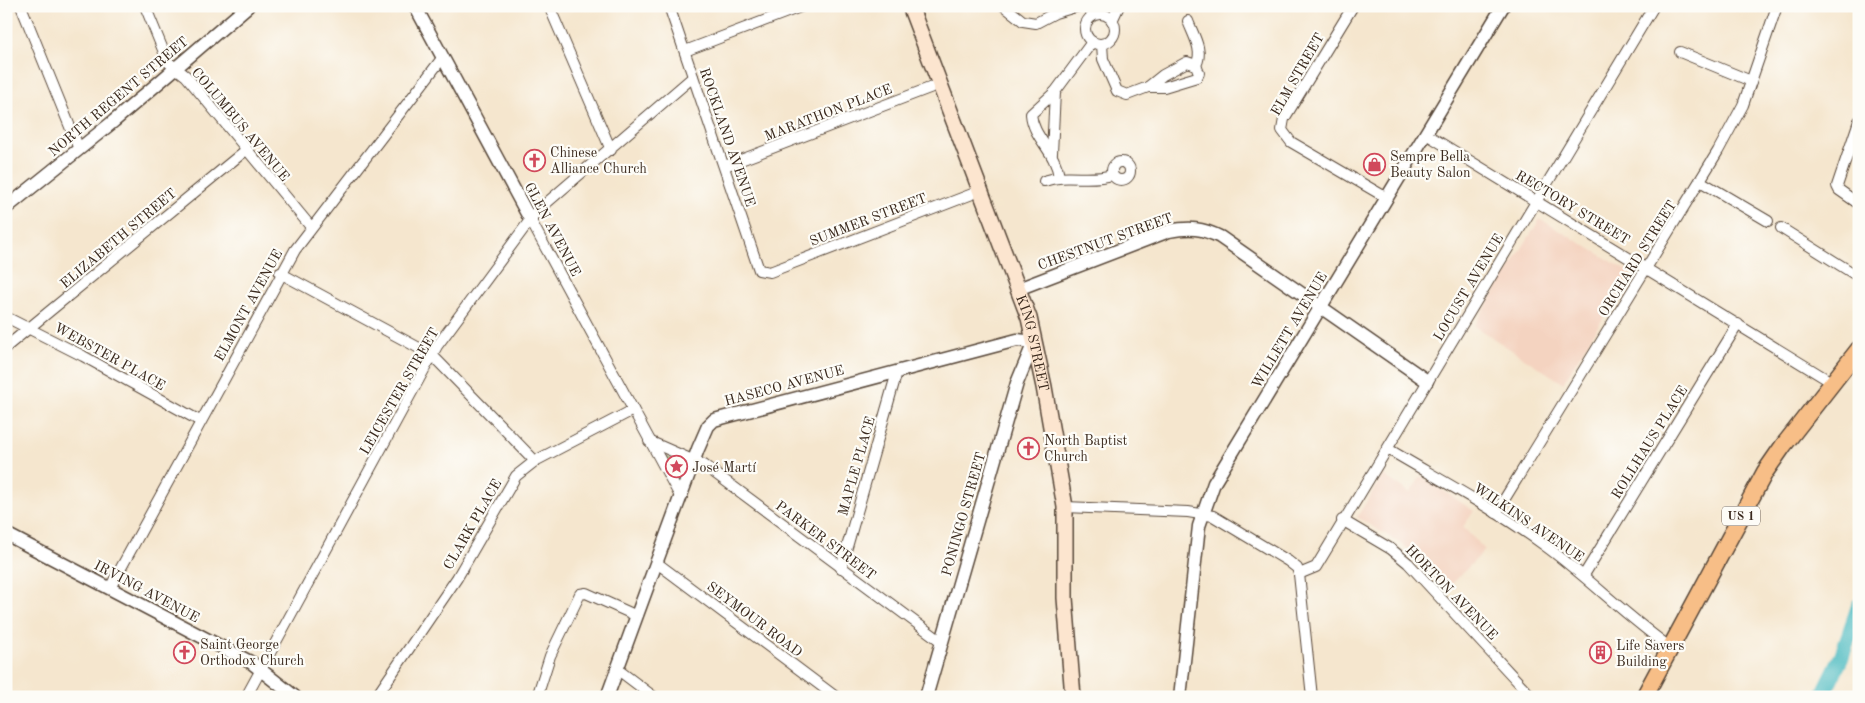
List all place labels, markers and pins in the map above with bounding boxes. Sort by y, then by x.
place label: Chinese Alliance Church [550,146,647,176]
church icon: Chinese Alliance Church [522,148,546,172]
place label: Sempre Bella Beauty Salon [1390,150,1471,180]
shop icon: Sempre Bella Beauty Salon [1362,152,1386,176]
place label: North Baptist Church [1044,434,1127,464]
church icon: North Baptist Church [1016,436,1040,460]
place icon: José Martí [664,455,688,479]
place label: José Martí [692,461,756,475]
place label: Saint George Orthodox Church [200,638,304,668]
place label: Life Savers Building [1616,639,1684,669]
church icon: Saint George Orthodox Church [172,640,196,664]
building icon: Life Savers Building [1588,641,1612,665]

